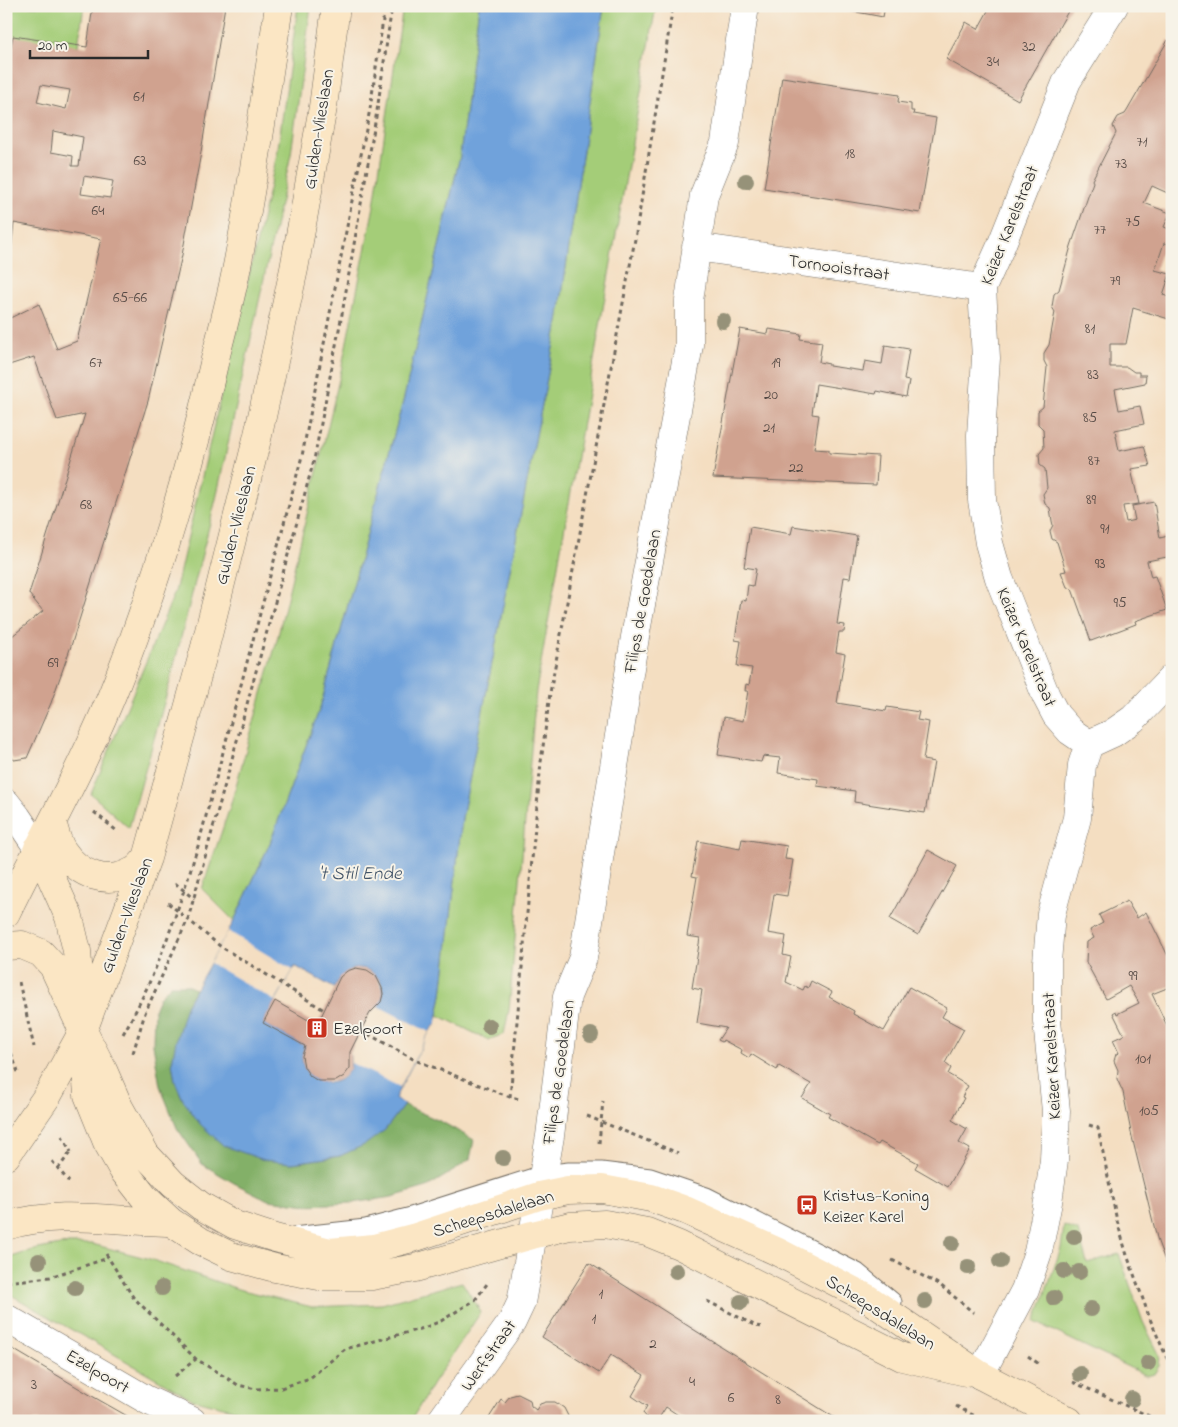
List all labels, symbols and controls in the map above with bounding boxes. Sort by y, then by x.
scale bar [30,28,148,60]
text: 20 m [38,35,68,57]
house number: 32 [1022,36,1036,58]
house number: 34 [987,51,999,73]
street label: Gulden-Vlieslaan [298,67,342,191]
house number: 61 [133,86,145,108]
house number: 71 [1137,131,1148,153]
house number: 18 [845,143,856,165]
house number: 63 [134,150,146,172]
house number: 73 [1115,153,1127,175]
street label: Keizer Karelstraat [975,162,1047,290]
house number: 64 [92,200,104,222]
house number: 75 [1126,211,1141,233]
house number: 77 [1094,219,1106,241]
street label: Tornooistraat [787,249,891,289]
house number: 79 [1110,270,1121,292]
house number: 65-66 [113,287,147,309]
house number: 81 [1085,318,1095,340]
house number: 67 [90,352,102,374]
house number: 19 [771,352,781,374]
house number: 83 [1087,364,1099,386]
house number: 20 [764,384,778,406]
house number: 85 [1083,407,1098,429]
house number: 21 [763,417,775,439]
house number: 87 [1088,450,1100,472]
house number: 22 [789,457,804,479]
street label: Gulden-Vlieslaan [210,463,264,588]
house number: 89 [1086,489,1097,511]
house number: 68 [80,494,92,516]
house number: 91 [1100,518,1110,540]
street label: Filips de Goedelaan [618,527,669,676]
house number: 93 [1095,553,1105,575]
street label: Keizer Karelstraat [988,584,1062,711]
house number: 95 [1113,592,1127,614]
house number: 69 [47,652,59,674]
street label: Gulden-Vlieslaan [95,854,161,977]
water label: 't Stil Ende [318,861,403,888]
house number: 99 [1128,965,1138,987]
street label: Keizer Karelstraat [1037,992,1069,1120]
street label: Filips de Goedelaan [537,998,583,1147]
building icon: Ezelpoort [305,1016,329,1040]
place label: Ezelpoort [333,1017,403,1043]
house number: 101 [1135,1048,1151,1070]
house number: 105 [1139,1100,1159,1122]
street label: Scheepsdalelaan [430,1184,557,1246]
place label: Kristus-Koning Keizer Karel [823,1184,929,1231]
bus stop icon: Kristus-Koning Keizer Karel [795,1193,819,1217]
street label: Scheepsdalelaan [820,1269,940,1358]
house number: 1 [599,1283,604,1305]
house number: 1 [592,1308,597,1330]
street label: Werfstraat [455,1315,524,1397]
house number: 2 [649,1333,657,1355]
street label: Ezelpoort [60,1344,134,1401]
house number: 4 [689,1371,695,1393]
house number: 3 [31,1374,37,1396]
house number: 6 [728,1387,735,1409]
house number: 8 [775,1389,781,1411]

